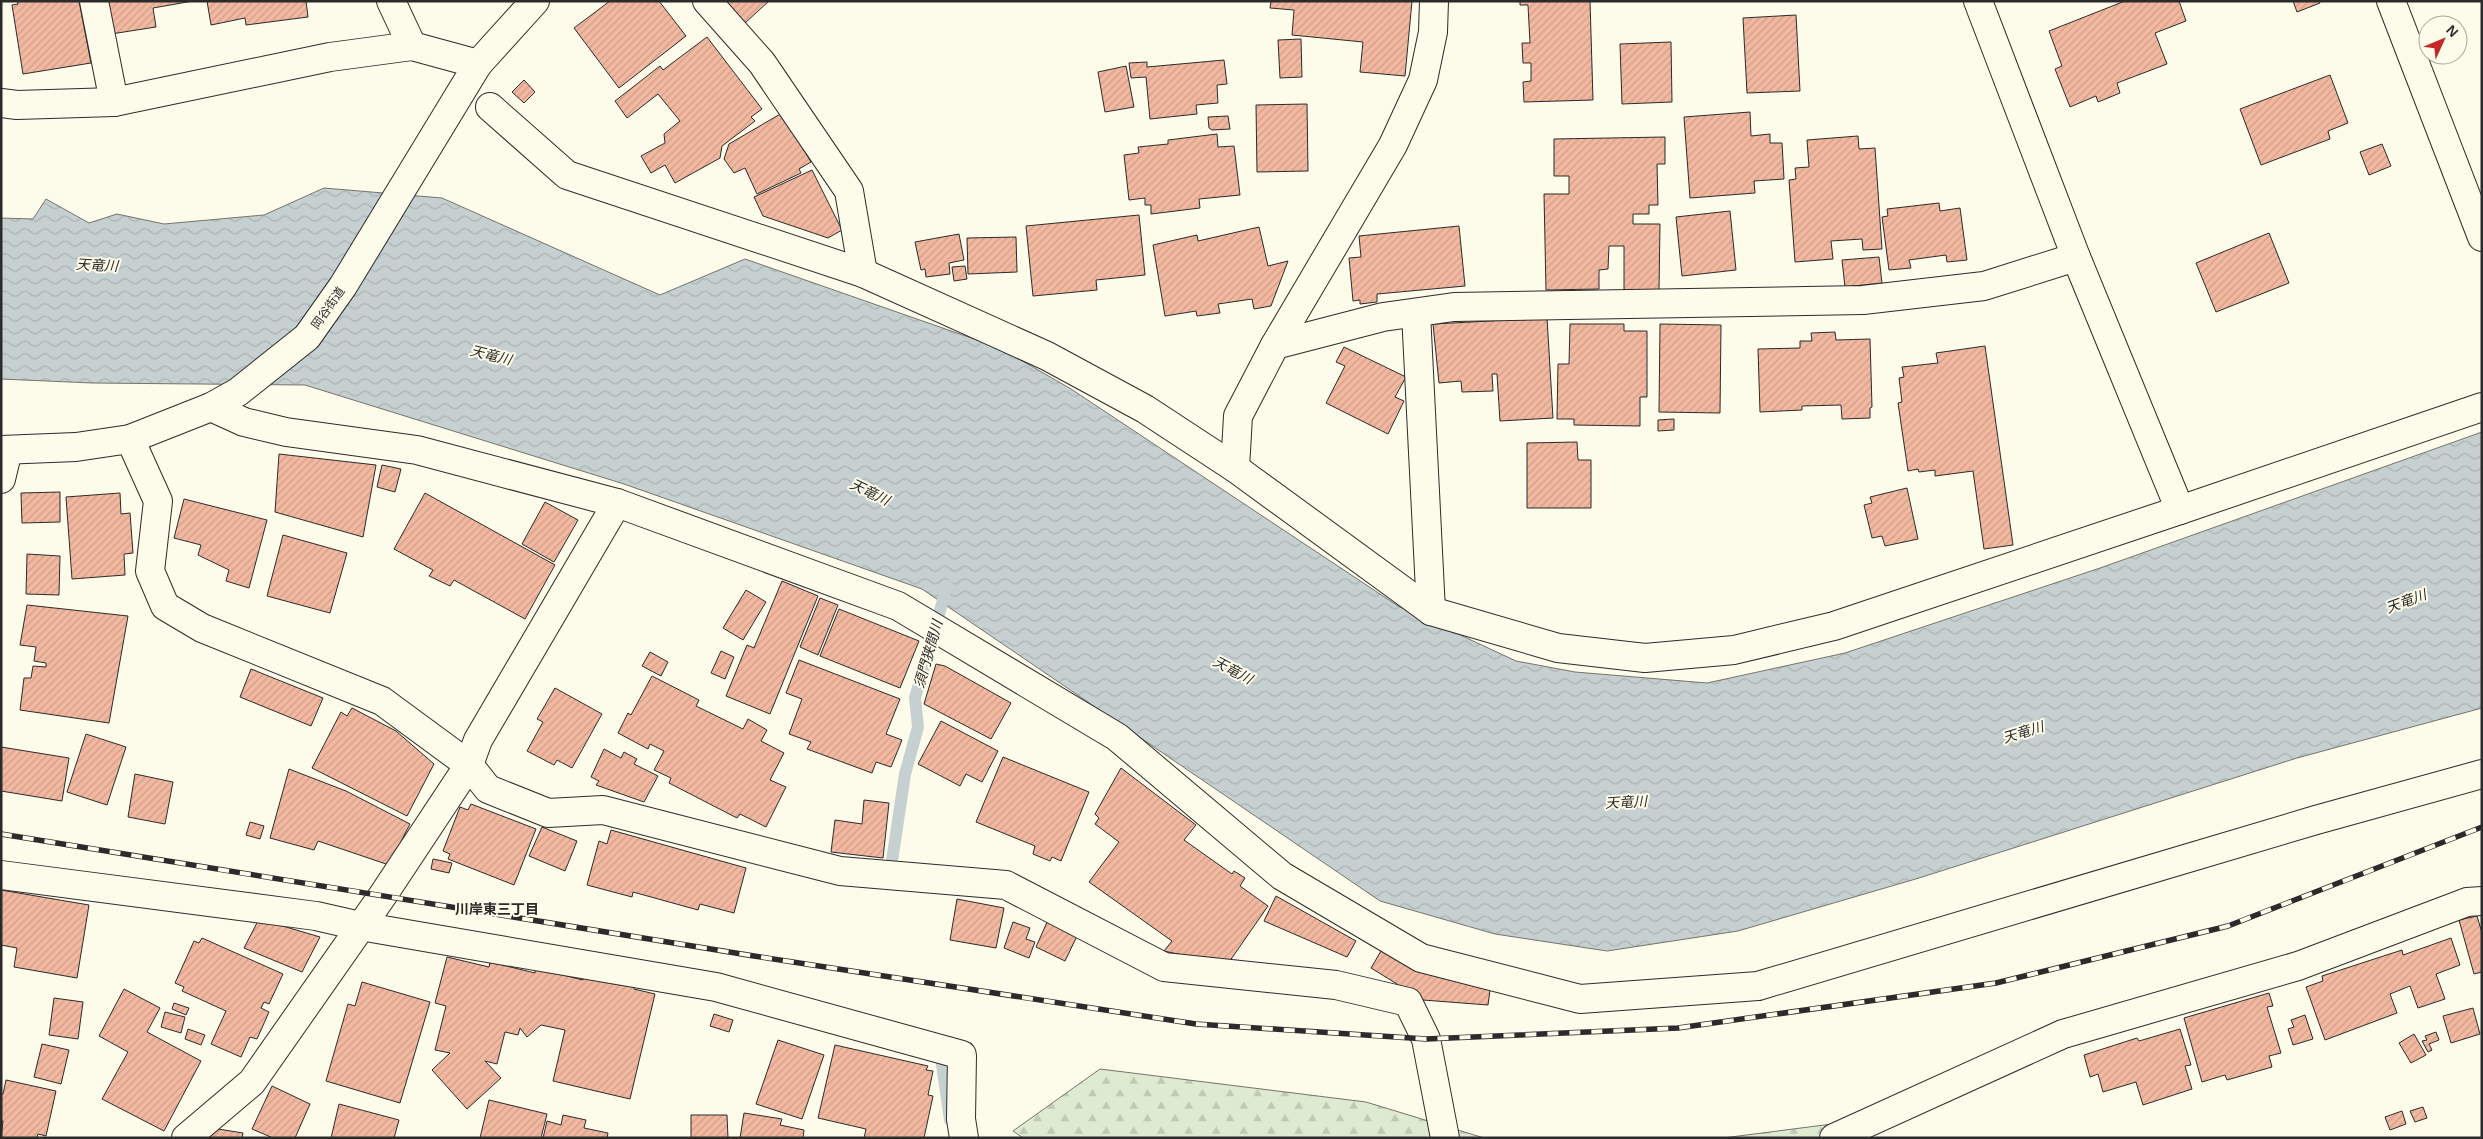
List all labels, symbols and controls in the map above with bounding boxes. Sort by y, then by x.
north arrow [2418,15,2468,65]
text: N [2443,22,2462,40]
water label: 天竜川 [76,256,120,274]
street label: 岡谷街道 [308,284,348,332]
water label: 天竜川 [469,342,515,368]
water label: 天竜川 [848,476,894,509]
water label: 天竜川 [2384,586,2430,616]
water label: 須門狭間川 [911,616,946,690]
water label: 天竜川 [1211,653,1257,688]
water label: 天竜川 [2001,718,2047,746]
water label: 天竜川 [1605,793,1649,811]
district label: 川岸東三丁目 [455,901,539,917]

